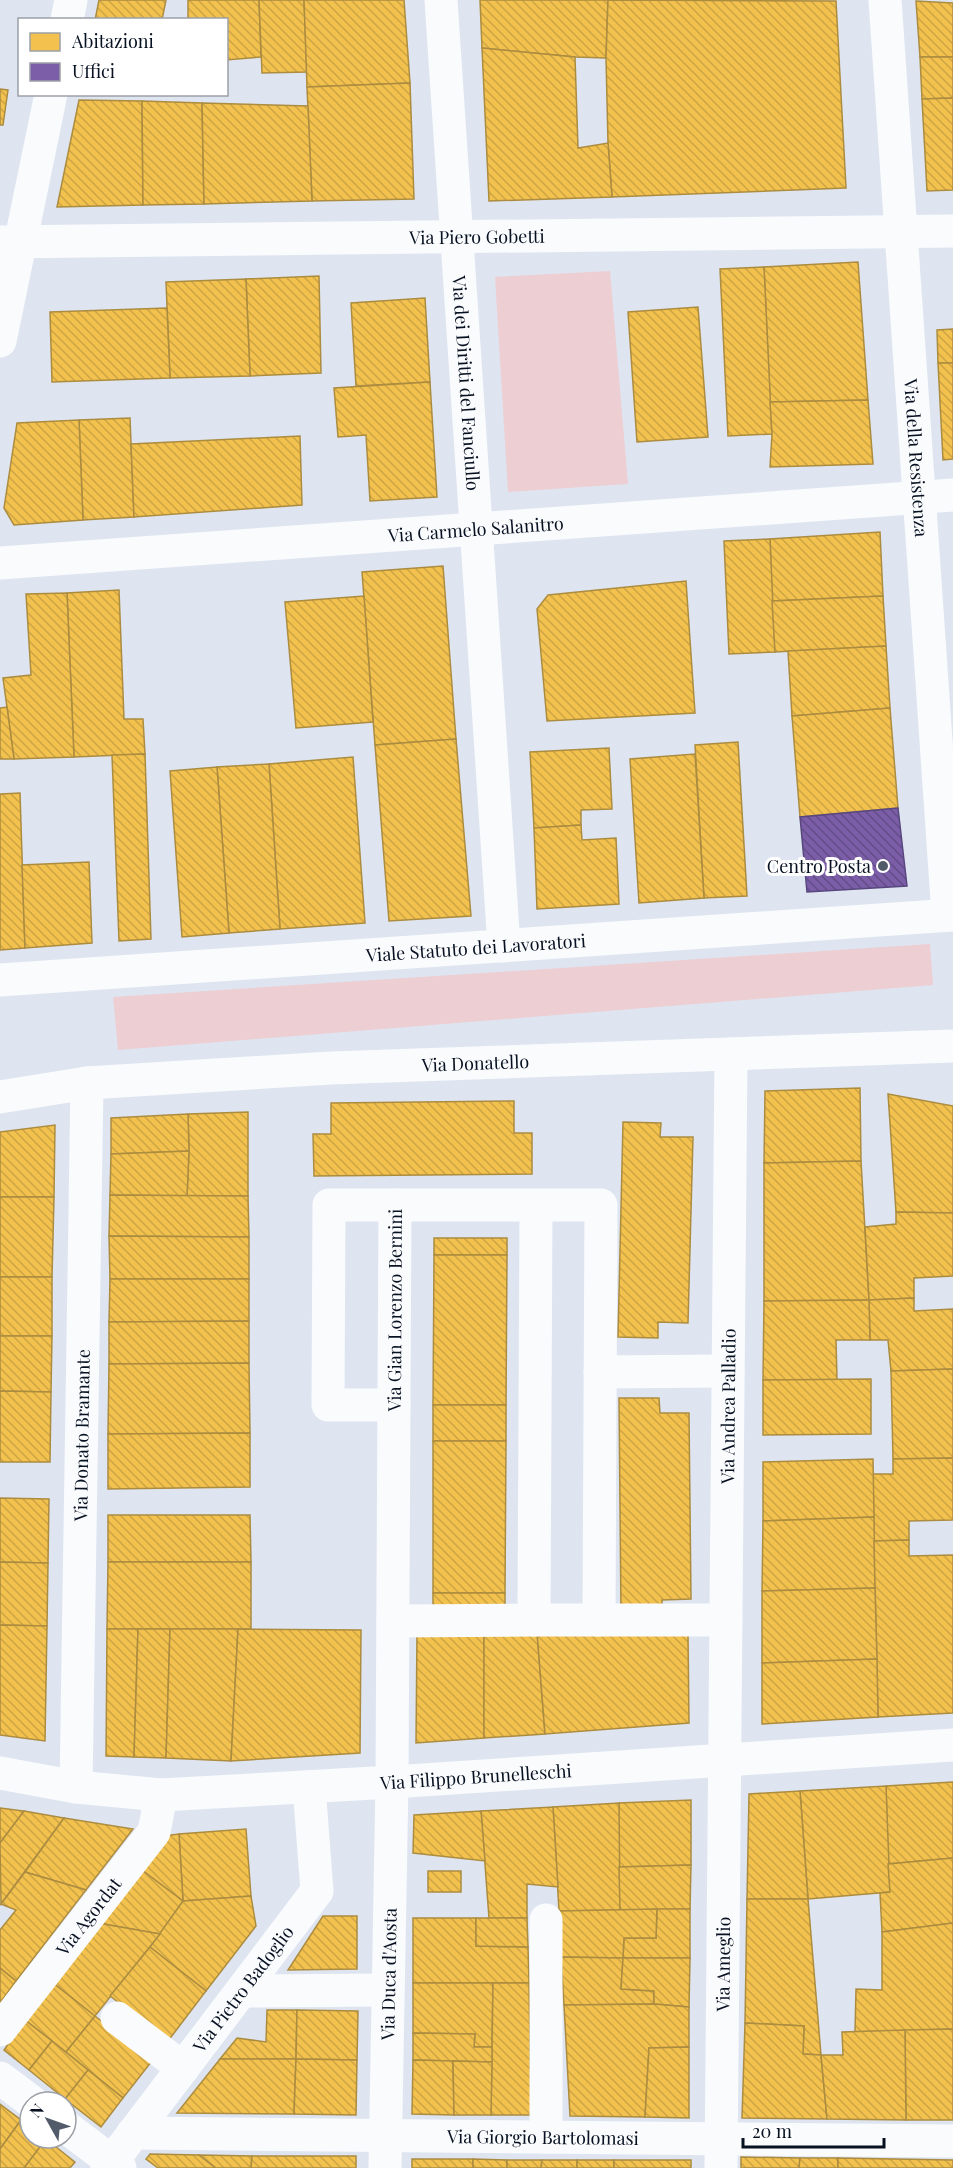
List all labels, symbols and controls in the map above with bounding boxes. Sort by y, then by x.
legend [18,18,228,96]
text: Abitazioni [71,29,154,53]
text: Uffici [72,59,115,83]
street label: Via Piero Gobetti [408,224,545,249]
street label: Via dei Diritti del Fanciullo [447,274,486,492]
street label: Via della Resistenza [899,377,934,538]
street label: Via Carmelo Salanitro [386,511,565,547]
place label: Centro Posta [767,854,871,878]
marker: Centro Posta [876,859,890,873]
street label: Viale Statuto dei Lavoratori [364,928,587,967]
street label: Via Donatello [420,1049,530,1077]
street label: Via Gian Lorenzo Bernini [382,1209,407,1413]
street label: Via Andrea Palladio [715,1328,741,1485]
street label: Via Donato Bramante [68,1349,95,1522]
street label: Via Filippo Brunelleschi [378,1758,572,1795]
street label: Via Agordat [50,1872,127,1961]
street label: Via Duca d'Aosta [375,1908,402,2041]
street label: Via Ameglio [710,1916,735,2013]
street label: Via Pietro Badoglio [187,1920,299,2058]
north arrow [18,2090,78,2150]
text: N [24,2099,48,2121]
scale bar [743,2111,884,2149]
text: 20 m [752,2119,792,2143]
street label: Via Giorgio Bartolomasi [446,2124,639,2150]

